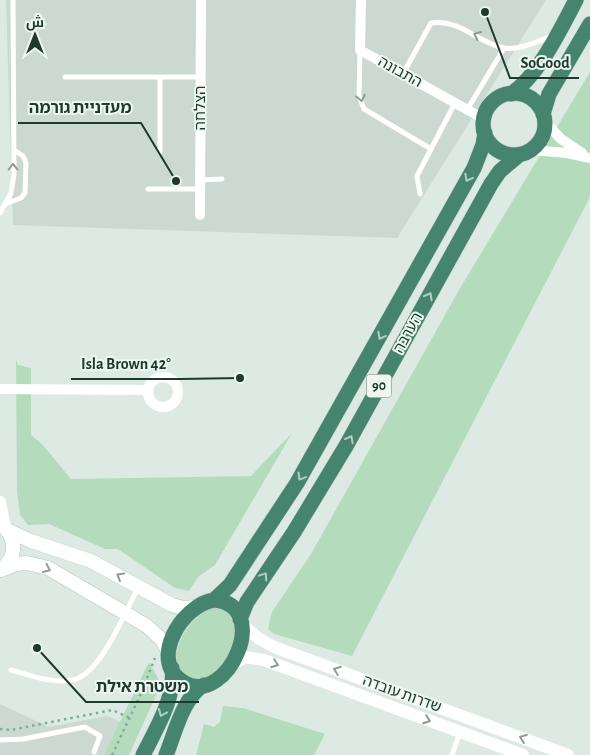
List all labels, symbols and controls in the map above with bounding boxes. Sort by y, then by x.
north arrow [10,10,60,60]
text: ش [26,14,44,31]
one-way arrow [473,31,482,42]
callout: SoGood [510,47,579,78]
street label: התבונה [375,54,425,90]
text: SoGood [520,55,570,71]
street label: הצלחה [193,86,208,130]
callout: מעדניית גורמה [18,92,141,123]
one-way arrow [355,94,366,102]
text: מעדניית גורמה [29,100,131,116]
one-way arrow [8,163,19,171]
one-way arrow [465,173,475,182]
one-way arrow [422,293,432,302]
street label: הערבה [391,310,425,356]
one-way arrow [377,330,387,339]
callout: Isla Brown 42° [71,348,181,379]
text: Isla Brown 42° [81,356,171,372]
road number: 90 [366,374,392,398]
one-way arrow [344,435,354,444]
one-way arrow [297,472,307,481]
one-way arrow [42,562,51,573]
one-way arrow [116,573,125,583]
one-way arrow [258,573,267,582]
one-way arrow [270,658,279,668]
one-way arrow [333,666,342,676]
callout: משטרת אילת [86,671,199,702]
street label: שדרות עובדה [361,673,443,715]
text: משטרת אילת [96,679,188,695]
one-way arrow [158,708,169,717]
one-way arrow [423,714,431,724]
one-way arrow [519,734,527,744]

